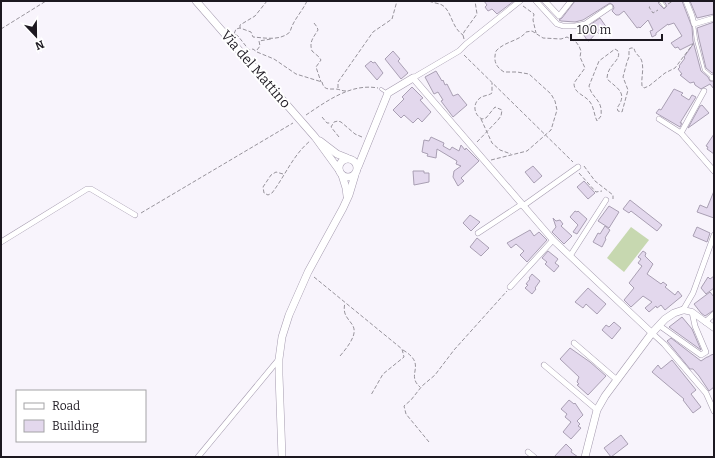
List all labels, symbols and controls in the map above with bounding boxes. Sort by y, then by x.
north arrow [16,16,56,56]
scale bar [571,16,662,42]
text: 100 m [577,23,612,37]
street label: Via del Mattino [217,27,294,112]
text: N [33,37,46,53]
legend [16,390,146,442]
text: Road [52,399,80,413]
text: Building [52,419,99,433]

